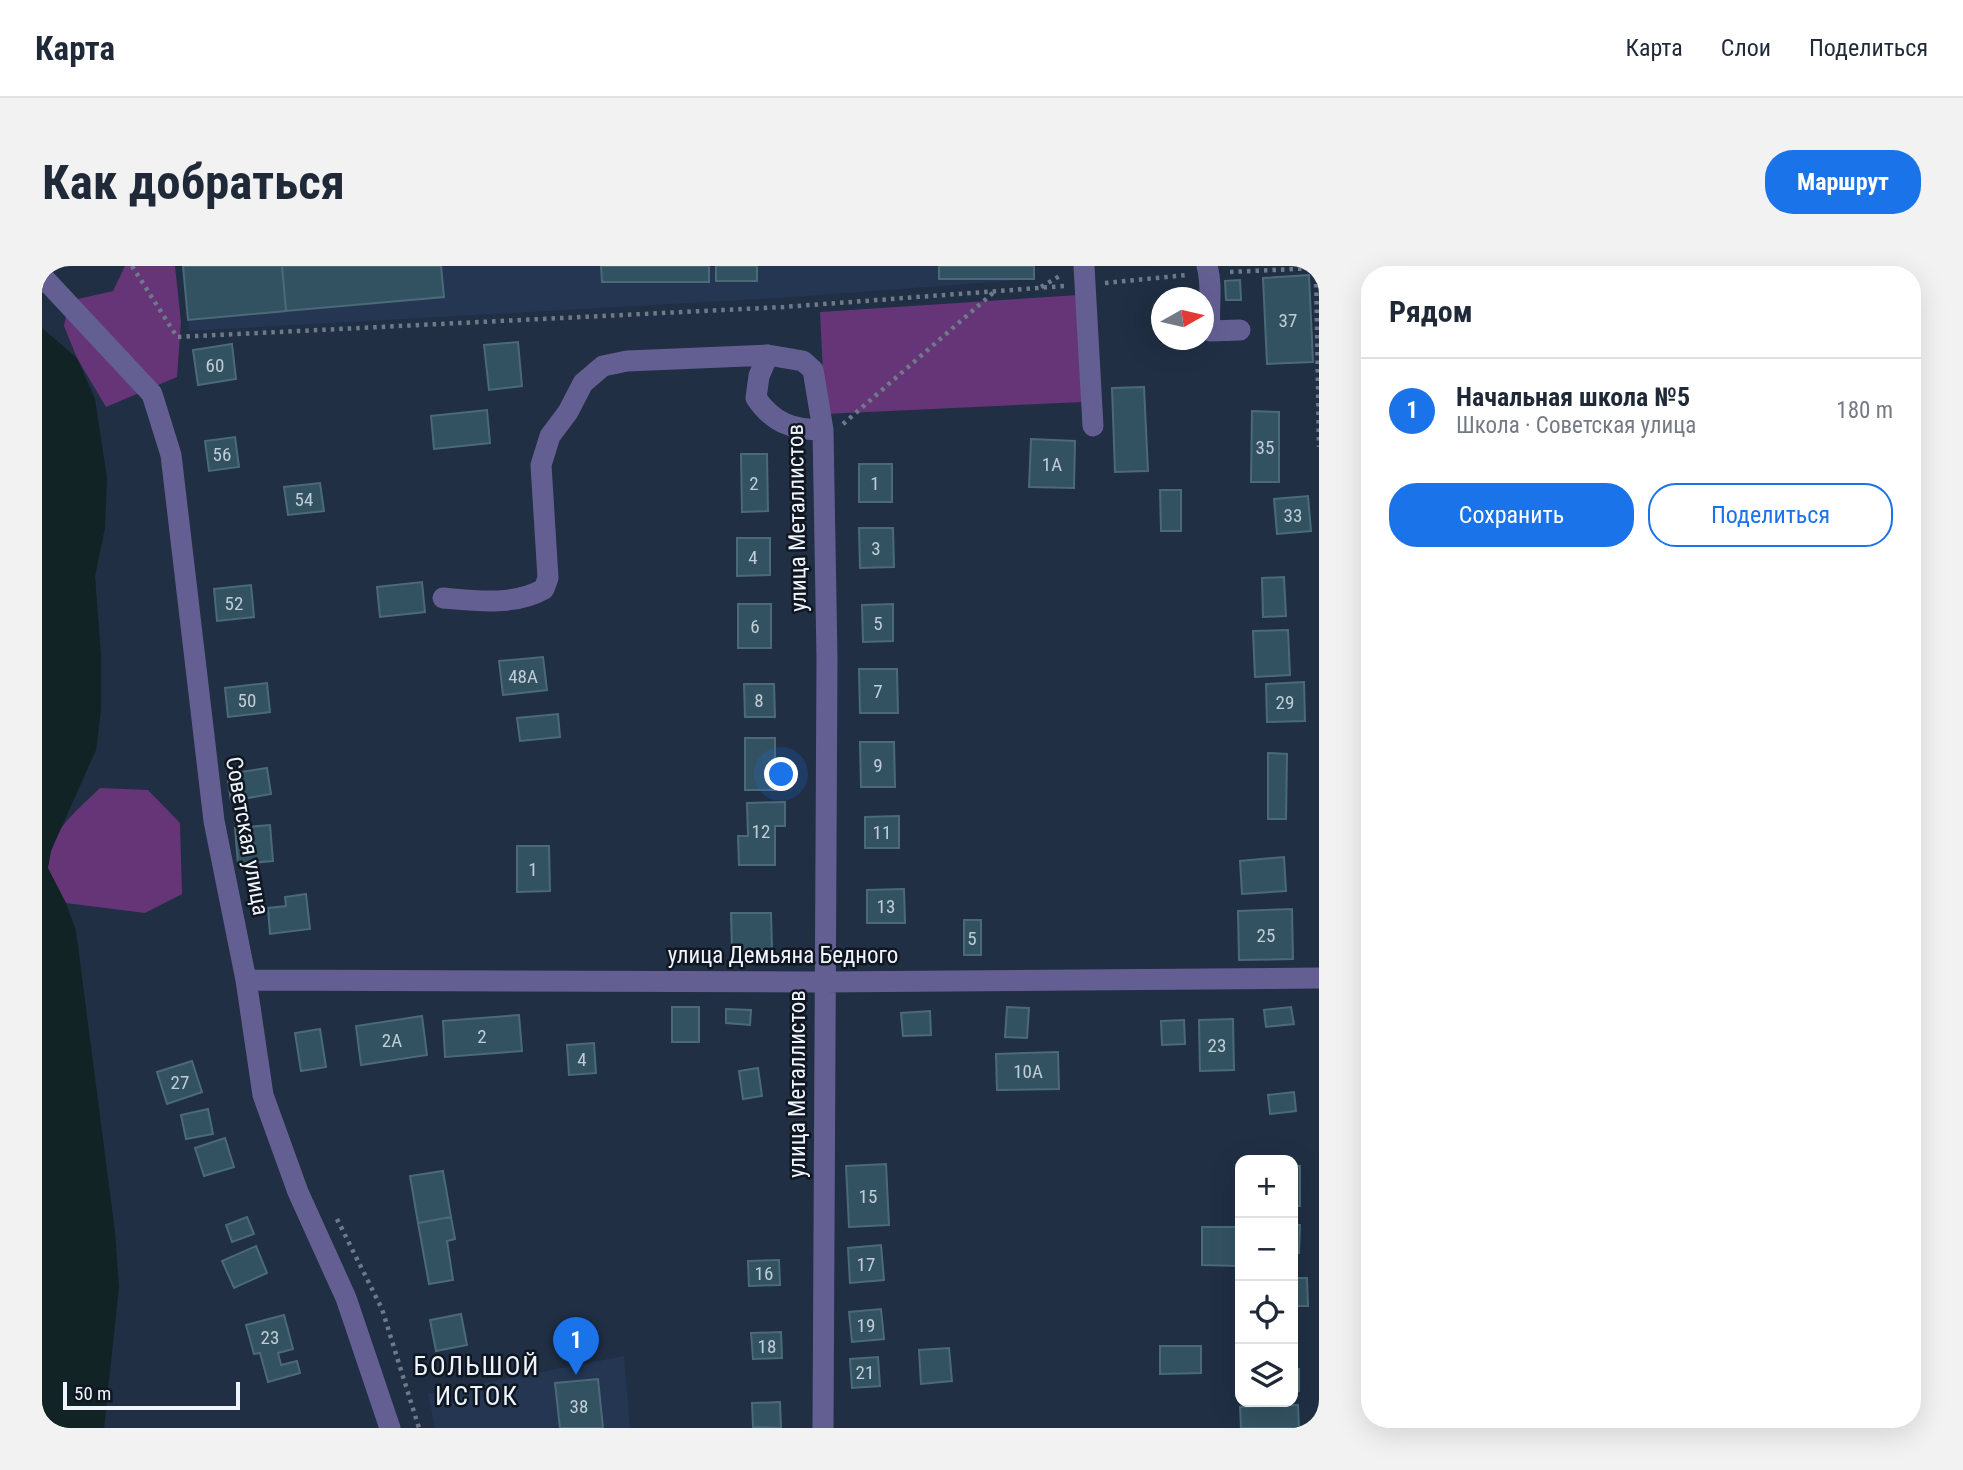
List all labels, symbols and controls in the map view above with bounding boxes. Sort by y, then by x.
text: Карта [35,29,115,68]
text: Карта [1625,34,1683,62]
text: Слои [1721,34,1771,62]
text: Поделиться [1809,34,1928,62]
button: Маршрут [1765,150,1921,214]
text: Как добраться [42,154,345,211]
north arrow [1151,287,1214,350]
text: Рядом [1389,294,1473,329]
house number: 37 [1279,309,1297,332]
house number: 60 [206,354,224,377]
text: Начальная школа №5 [1456,382,1690,412]
text: 1 [1406,397,1418,424]
text: 180 m [1836,397,1893,424]
text: Школа · Советская улица [1456,412,1696,439]
street label: улица Металлистов [782,424,812,612]
house number: 35 [1256,436,1274,459]
house number: 56 [213,443,231,466]
house number: 1А [1042,453,1062,476]
house number: 2 [749,472,759,495]
house number: 1 [870,472,880,495]
button: Сохранить [1389,483,1634,547]
button: Поделиться [1648,483,1893,547]
house number: 54 [295,488,313,511]
house number: 33 [1284,504,1302,527]
house number: 3 [871,537,881,560]
house number: 4 [748,546,758,569]
house number: 52 [225,592,243,615]
house number: 5 [873,612,883,635]
house number: 6 [750,615,760,638]
house number: 48А [508,665,538,688]
house number: 7 [873,680,883,703]
house number: 50 [238,689,256,712]
house number: 8 [754,689,764,712]
house number: 29 [1276,691,1294,714]
house number: 9 [873,754,883,777]
street label: Советская улица [220,755,274,917]
your location [764,757,798,791]
house number: 12 [752,820,770,843]
house number: 11 [873,821,891,844]
house number: 1 [528,858,538,881]
house number: 13 [877,895,895,918]
house number: 25 [1257,924,1275,947]
house number: 5 [967,927,977,950]
street label: улица Демьяна Бедного [668,942,898,969]
street label: улица Металлистов [784,990,811,1178]
house number: 2 [477,1025,487,1048]
house number: 2А [382,1029,402,1052]
house number: 23 [1208,1034,1226,1057]
house number: 4 [577,1048,587,1071]
house number: 10А [1013,1060,1043,1083]
house number: 27 [171,1071,189,1094]
map controls [1235,1155,1298,1407]
button: + [1235,1155,1298,1218]
house number: 15 [859,1185,877,1208]
button: − [1235,1218,1298,1281]
house number: 17 [857,1253,875,1276]
house number: 16 [755,1262,773,1285]
button: locate [1235,1281,1298,1344]
house number: 19 [857,1314,875,1337]
pin: 1 [553,1317,599,1375]
house number: 23 [261,1326,279,1349]
house number: 18 [758,1335,776,1358]
button: layers [1235,1344,1298,1407]
district label: БОЛЬШОЙ ИСТОК [414,1351,540,1411]
house number: 21 [856,1361,874,1384]
scale bar [63,1379,240,1411]
text: 50 m [74,1382,111,1405]
house number: 38 [570,1395,588,1418]

